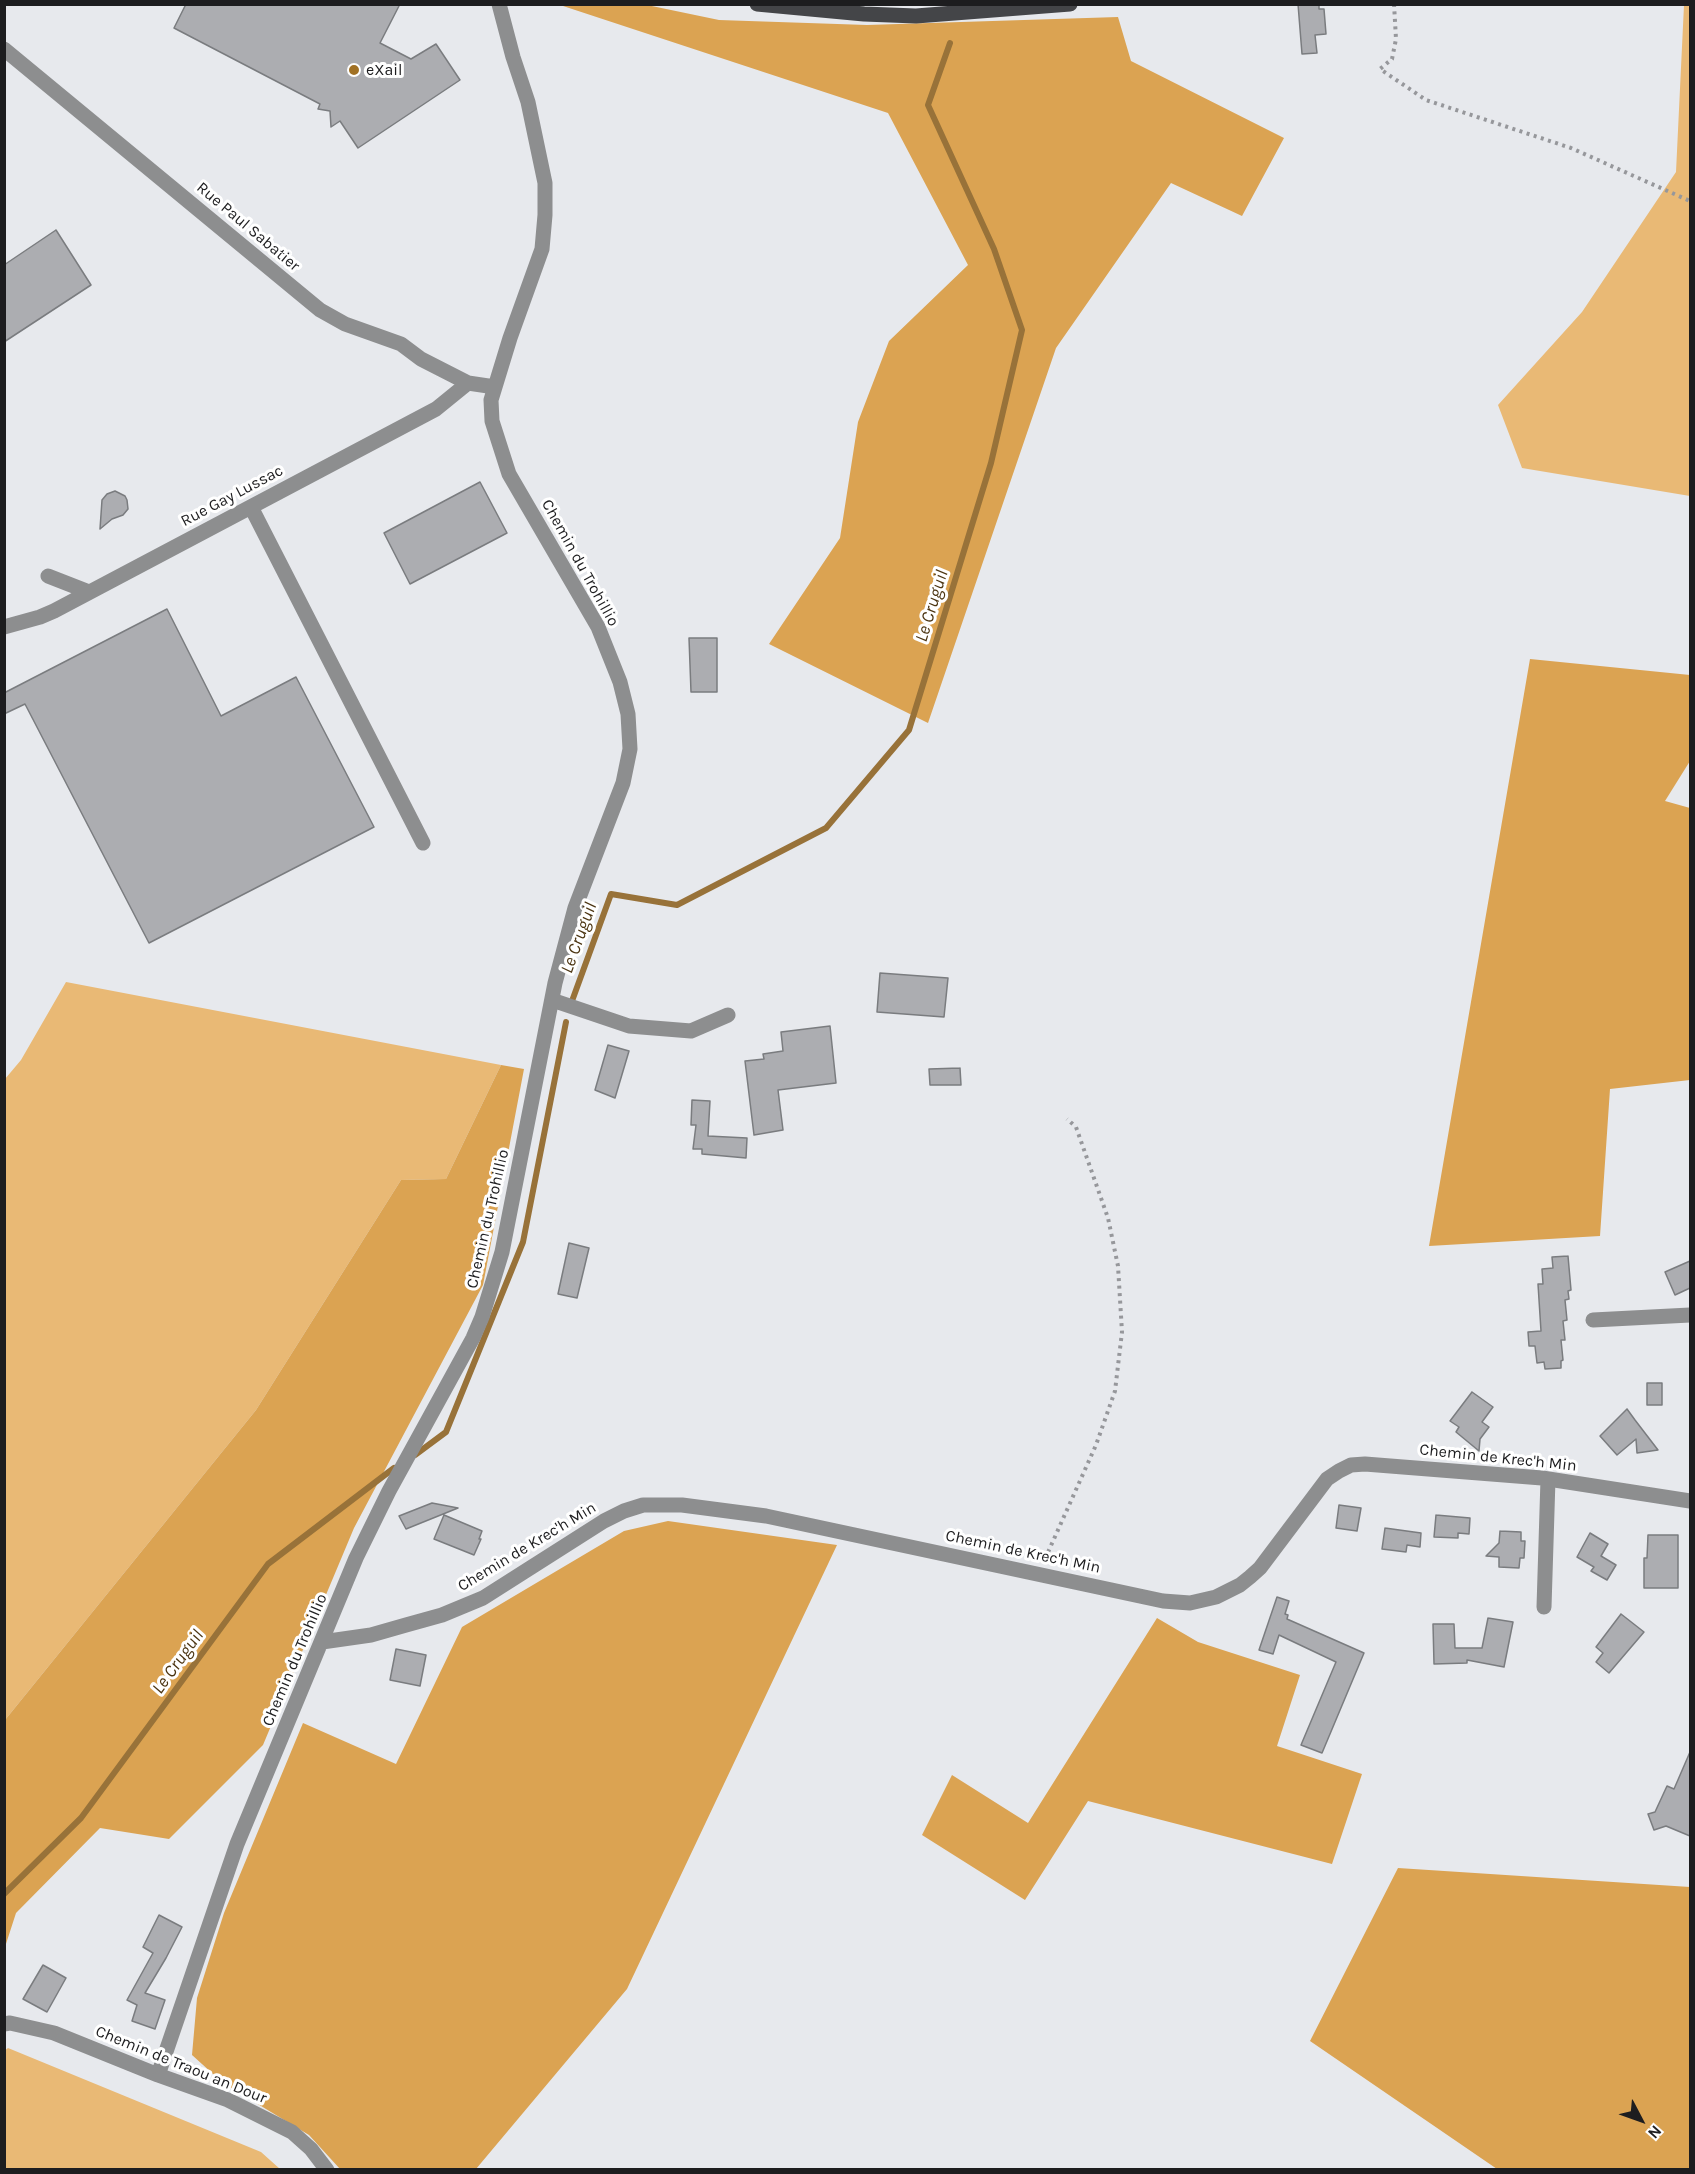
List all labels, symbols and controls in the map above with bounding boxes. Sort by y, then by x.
place label: eXail [366,60,403,80]
marker: eXail [347,63,361,77]
street label: Rue Paul Sabatier [193,178,303,276]
street label: Rue Gay Lussac [178,461,286,531]
street label: Chemin du Trohillio [537,496,623,630]
water label: Le Cruguil [911,567,953,645]
water label: Le Cruguil [556,900,602,976]
street label: Chemin du Trohillio [463,1148,513,1290]
street label: Chemin de Krec'h Min [1418,1440,1578,1476]
street label: Chemin de Krec'h Min [454,1498,600,1596]
street label: Chemin de Krec'h Min [944,1526,1102,1578]
street label: Chemin du Trohillio [258,1591,332,1729]
water label: Le Cruguil [148,1626,208,1698]
street label: Chemin de Traou an Dour [93,2022,269,2108]
north arrow [1611,2090,1671,2150]
text: N [1644,2122,1666,2143]

